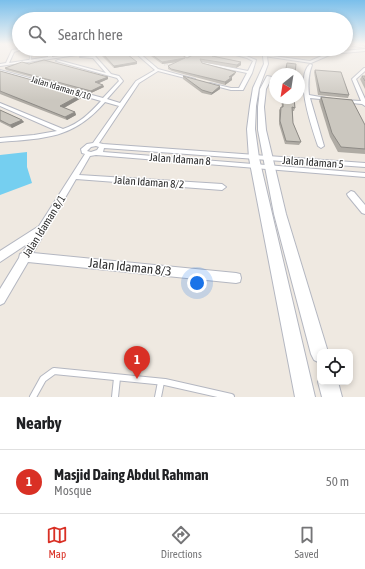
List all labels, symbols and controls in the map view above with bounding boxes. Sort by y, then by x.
search box [12,12,353,56]
icon: search [26,23,48,45]
text: Search here [58,26,123,43]
north arrow [269,68,305,104]
street label: Jalan Idaman 8/10 [30,74,92,102]
street label: Jalan Idaman 8 [149,151,211,167]
street label: Jalan Idaman 5 [282,154,344,170]
street label: Jalan Idaman 8/2 [113,174,185,190]
street label: Jalan Idaman 8/1 [20,193,68,259]
street label: Jalan Idaman 8/3 [88,255,172,279]
your location [187,273,207,293]
pin: 1 [124,346,150,379]
map controls [317,349,353,385]
button: locate [317,349,353,385]
text: Nearby [16,413,62,433]
text: Masjid Daing Abdul Rahman [54,466,209,483]
text: 1 [26,474,32,489]
text: 50 m [326,474,349,489]
text: Mosque [54,483,92,498]
tab: Map [46,524,68,560]
tab: Directions [161,524,202,560]
tab: Saved [294,524,319,560]

